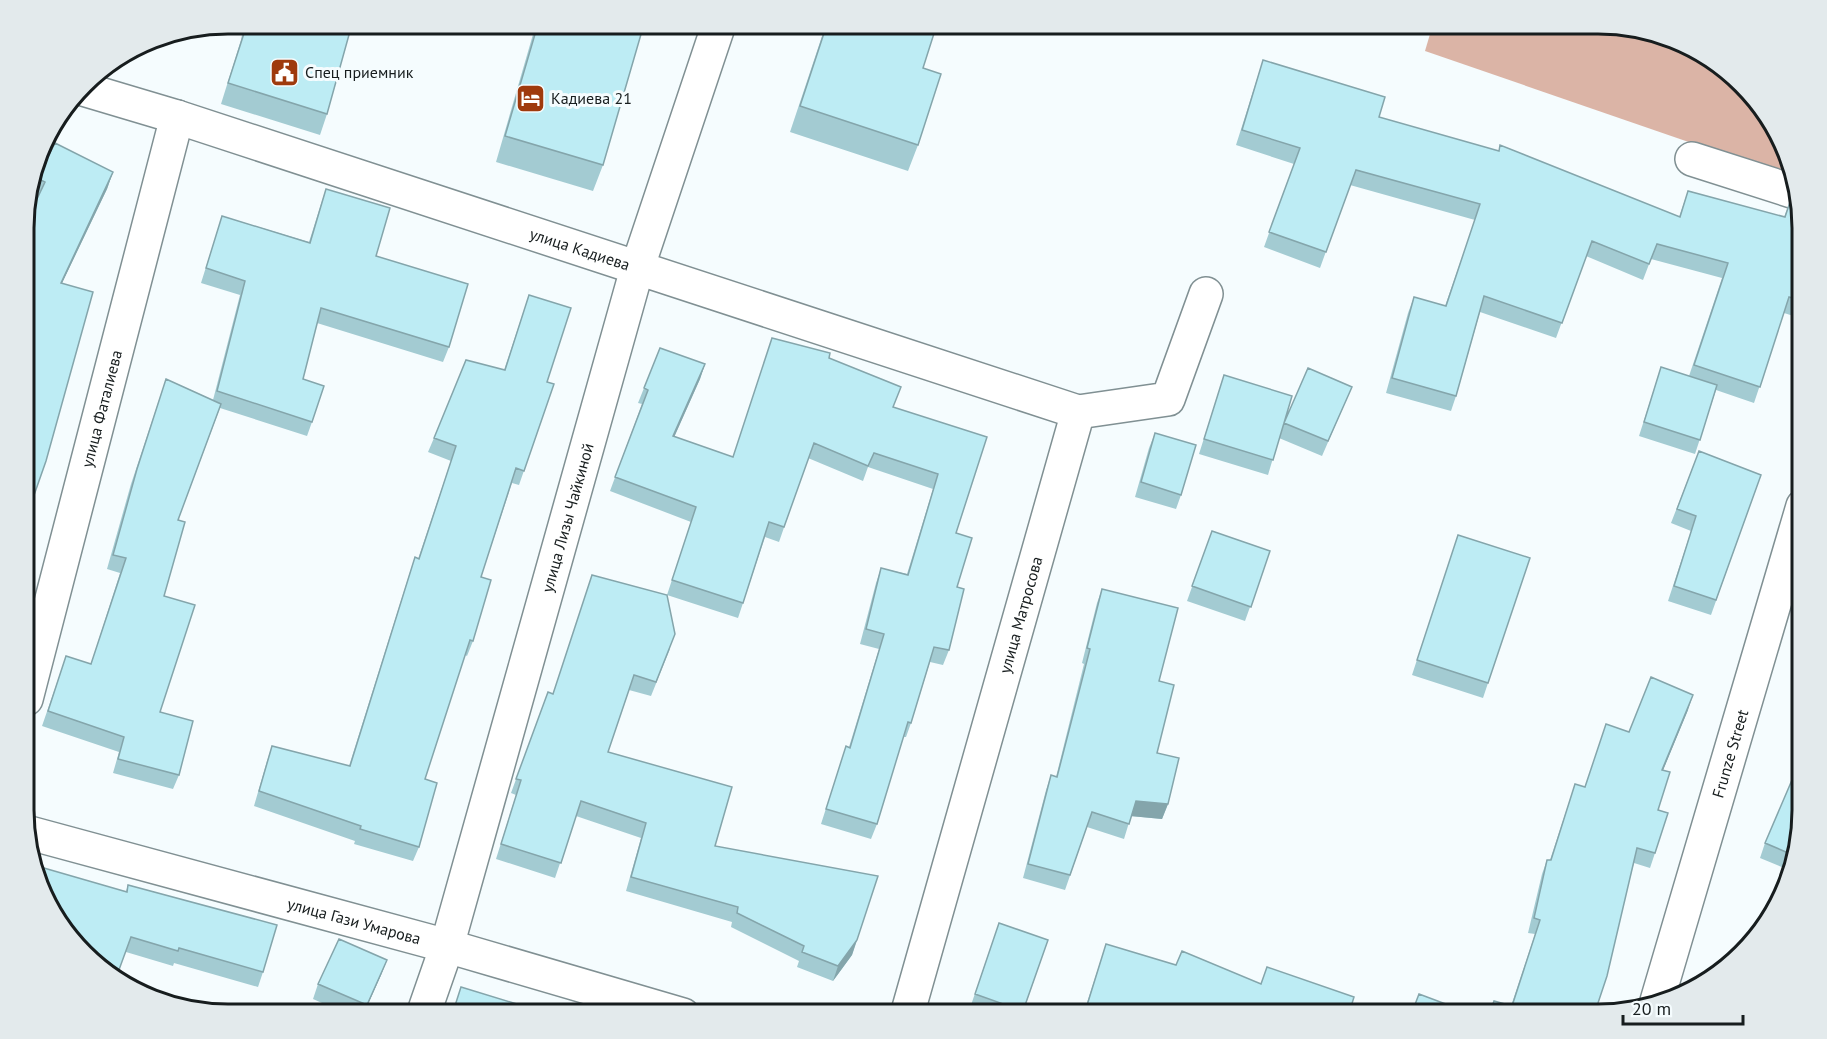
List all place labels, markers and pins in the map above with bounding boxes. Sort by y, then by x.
public building icon: Спец приемник [268,56,300,88]
place label: Спец приемник [305,62,414,82]
hotel icon: Кадиева 21 [514,82,546,114]
place label: Кадиева 21 [551,88,632,108]

